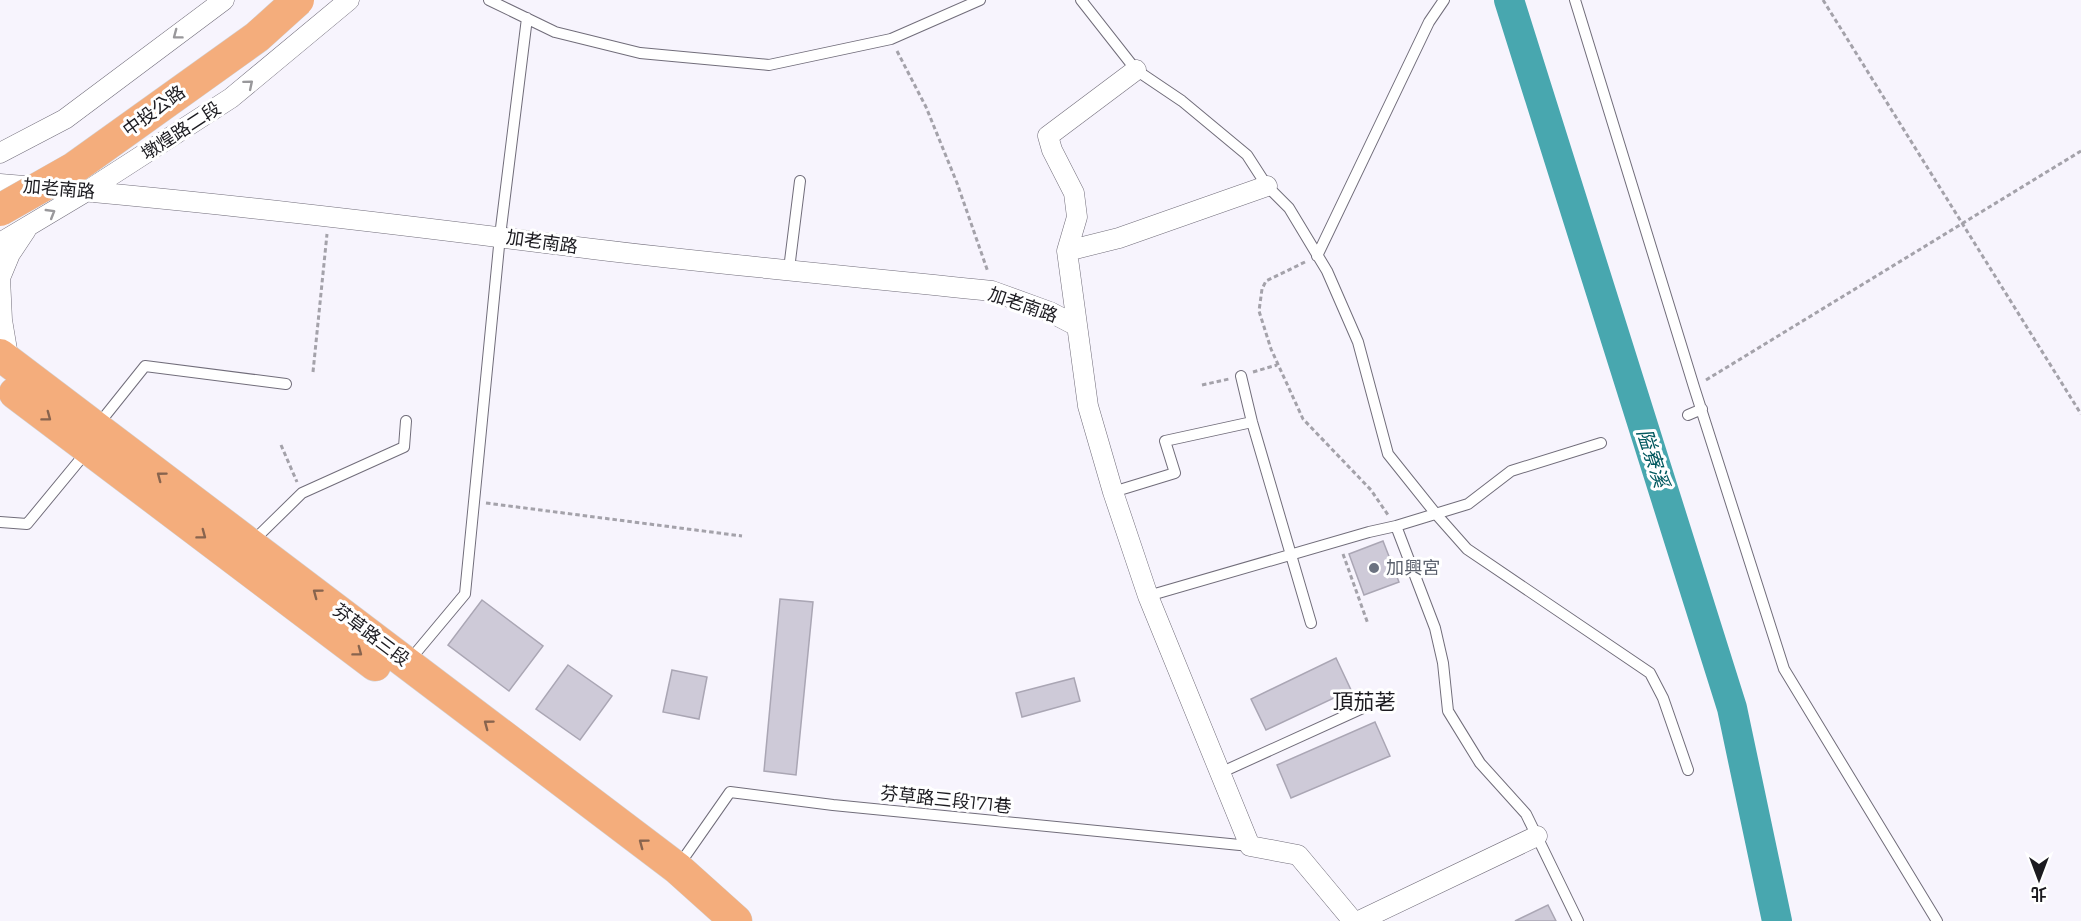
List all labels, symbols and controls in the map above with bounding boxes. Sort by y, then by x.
one-way arrow [173,28,184,39]
one-way arrow [242,80,253,91]
street label: 中投公路 [118,81,190,141]
street label: 墩煌路二段 [137,97,225,165]
street label: 加老南路 [22,175,96,203]
one-way arrow [44,209,55,221]
street label: 加老南路 [505,226,579,258]
street label: 加老南路 [985,283,1061,327]
one-way arrow [40,410,51,421]
water label: 隘寮溪 [1632,426,1675,493]
one-way arrow [157,472,168,483]
one-way arrow [195,528,206,539]
place label: 加興宮 [1386,557,1440,579]
marker: 加興宮 [1367,561,1381,575]
one-way arrow [312,590,323,601]
street label: 芬草路三段 [328,599,414,671]
one-way arrow [351,645,362,656]
district label: 頂茄荖 [1333,689,1396,714]
one-way arrow [484,721,495,732]
street label: 芬草路三段171巷 [879,782,1013,818]
one-way arrow [639,839,650,850]
north arrow [2009,849,2069,909]
text: 北 [2031,884,2047,903]

